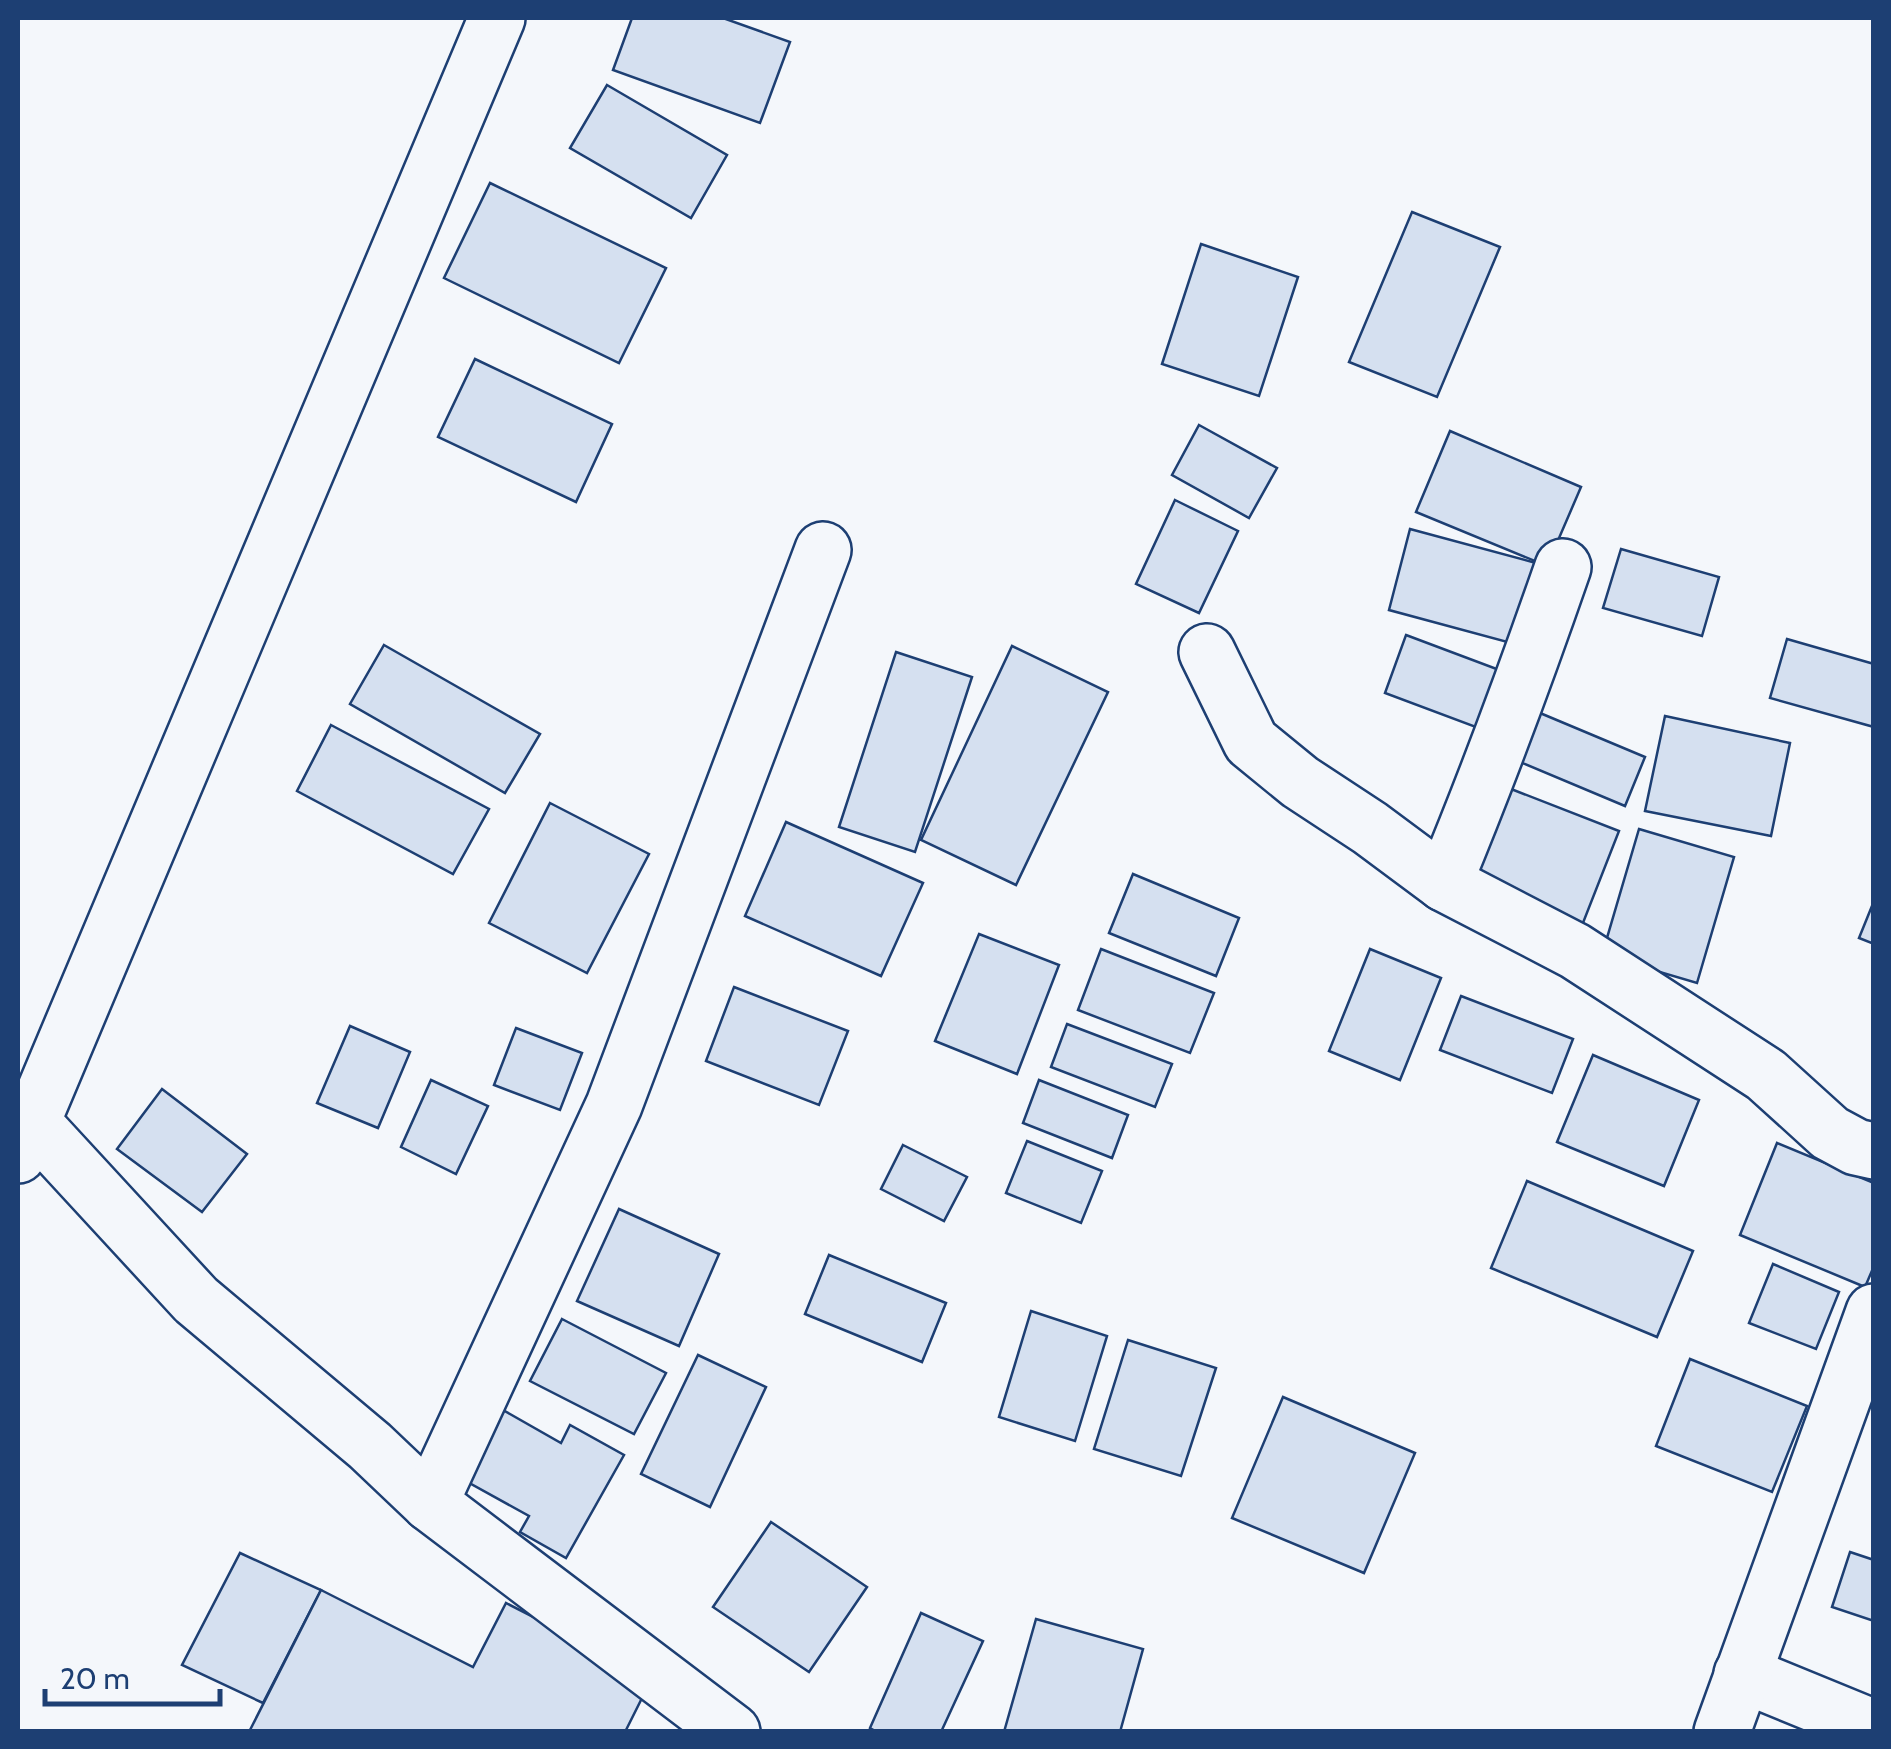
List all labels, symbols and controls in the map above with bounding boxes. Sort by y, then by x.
scale bar [45,1644,220,1706]
text: 20 m [60,1660,130,1697]

